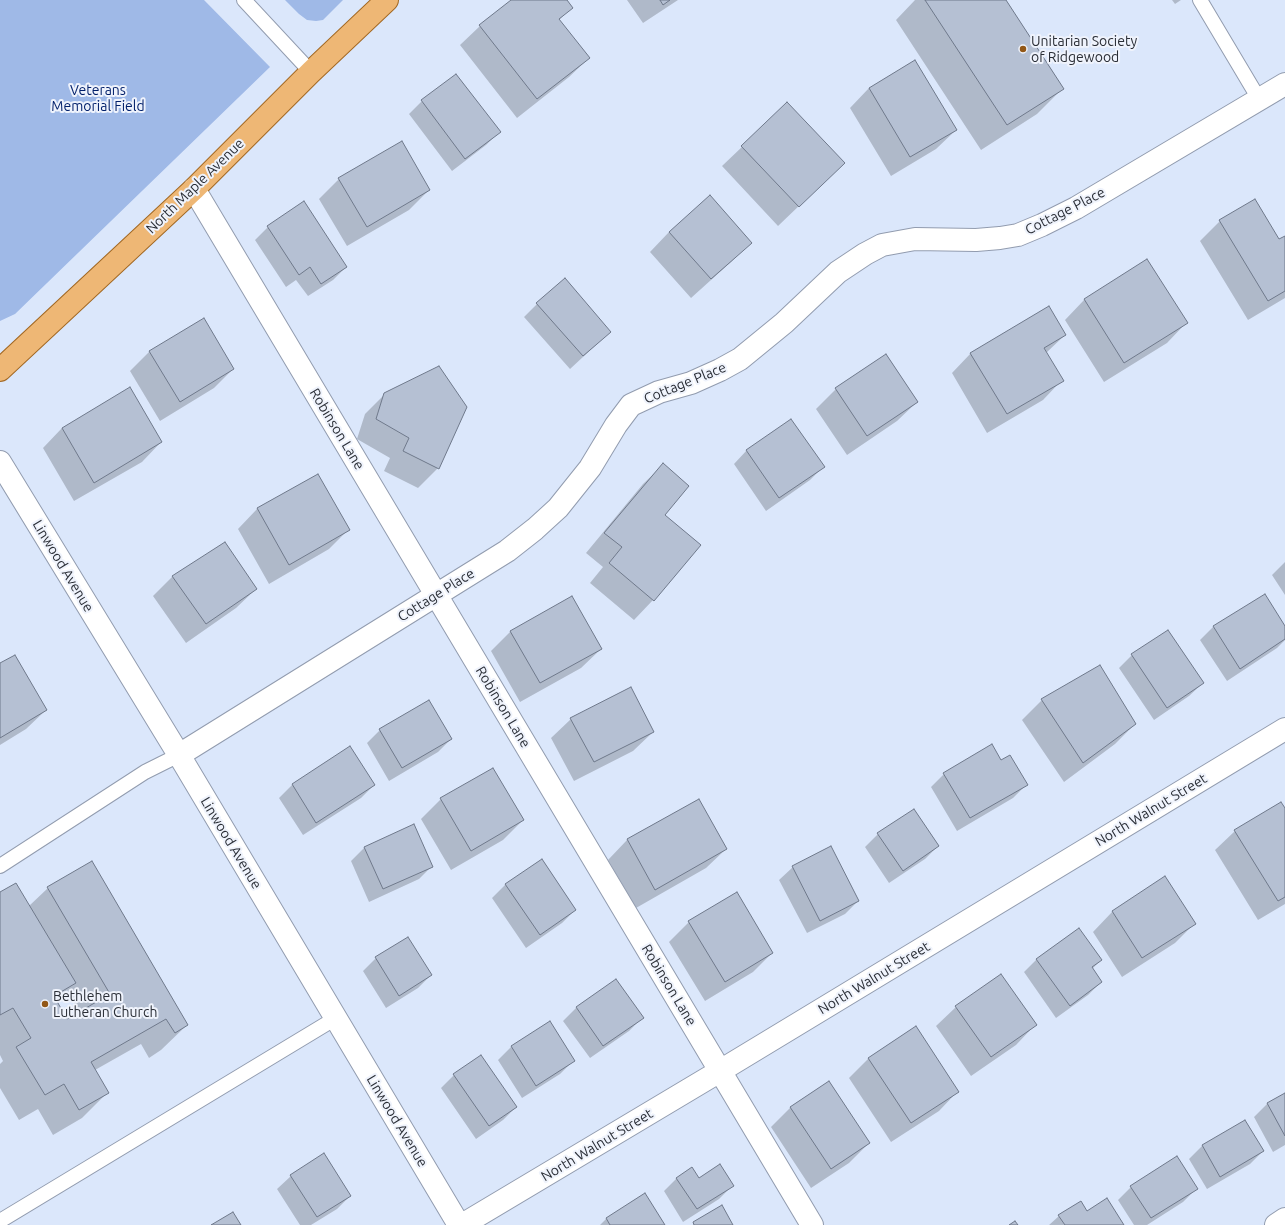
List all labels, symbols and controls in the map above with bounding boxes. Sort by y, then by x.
place label: Unitarian Society of Ridgewood [1031,33,1137,66]
marker: Unitarian Society of Ridgewood [1018,44,1028,54]
park label: Veterans Memorial Field [51,82,145,114]
street label: North Maple Avenue [143,135,247,237]
street label: Cottage Place [1022,184,1108,238]
street label: Cottage Place [641,359,729,407]
street label: Robinson Lane [306,385,368,473]
street label: Linwood Avenue [29,517,97,615]
street label: Cottage Place [395,565,477,625]
street label: Robinson Lane [472,663,534,751]
street label: North Walnut Street [1092,770,1210,850]
street label: Linwood Avenue [197,794,265,892]
street label: North Walnut Street [815,938,933,1018]
street label: Robinson Lane [638,941,700,1029]
place label: Bethlehem Lutheran Church [53,988,157,1020]
marker: Bethlehem Lutheran Church [40,999,50,1009]
street label: Linwood Avenue [363,1072,431,1170]
street label: North Walnut Street [538,1105,656,1185]

